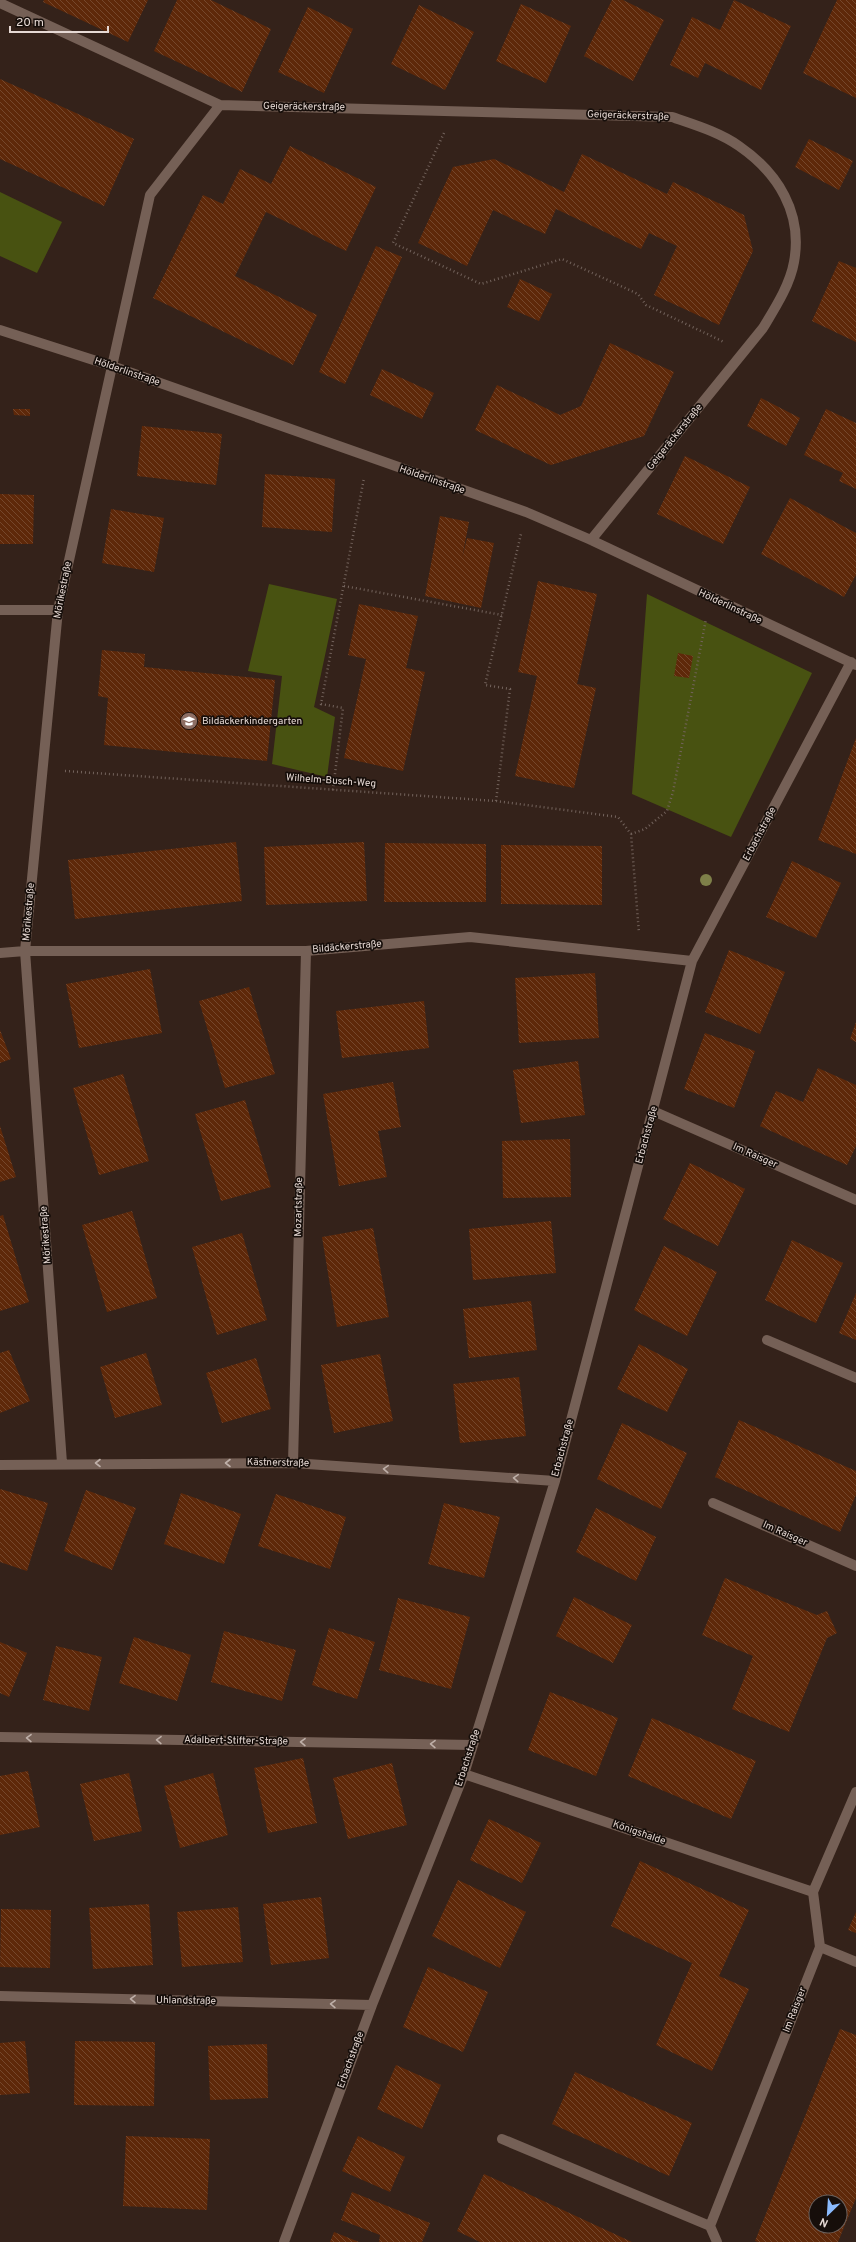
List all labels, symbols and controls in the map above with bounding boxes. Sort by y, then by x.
scale bar [10,8,108,34]
text: 20 m [16,15,44,31]
street label: Geigeräckerstraße [263,100,345,114]
street label: Geigeräckerstraße [587,108,669,124]
street label: Hölderlinstraße [92,355,162,389]
street label: Geigeräckerstraße [644,401,706,473]
street label: Hölderlinstraße [397,463,467,497]
street label: Mörikestraße [51,560,75,620]
street label: Hölderlinstraße [696,587,764,627]
school or university icon: Bildäckerkindergarten [179,711,199,731]
place label: Bildäckerkindergarten [202,715,302,728]
street label: Wilhelm-Busch-Weg [285,771,377,791]
street label: Erbachstraße [740,805,780,863]
street label: Mörikestraße [20,882,38,942]
street label: Bildäckerstraße [312,937,382,957]
street label: Erbachstraße [633,1105,661,1165]
street label: Im Raisger [731,1140,779,1172]
street label: Mozartstraße [292,1177,306,1237]
street label: Mörikestraße [37,1206,55,1264]
street label: Erbachstraße [549,1418,577,1478]
street label: Kästnerstraße [247,1456,309,1470]
one-way arrow [95,1459,101,1467]
one-way arrow [225,1459,231,1467]
one-way arrow [383,1465,389,1474]
one-way arrow [513,1474,519,1483]
street label: Im Raisger [761,1518,809,1550]
street label: Erbachstraße [453,1728,483,1788]
one-way arrow [26,1733,32,1742]
street label: Adalbert-Stifter-Straße [184,1734,288,1748]
one-way arrow [156,1735,162,1744]
one-way arrow [300,1738,306,1746]
one-way arrow [430,1740,436,1748]
street label: Königshalde [611,1818,667,1848]
street label: Im Raisger [780,1985,810,2035]
street label: Uhlandstraße [156,1994,216,2008]
one-way arrow [130,1995,136,2003]
one-way arrow [330,2000,336,2008]
street label: Erbachstraße [335,2030,367,2090]
north arrow [808,2194,848,2234]
text: N [818,2214,831,2230]

